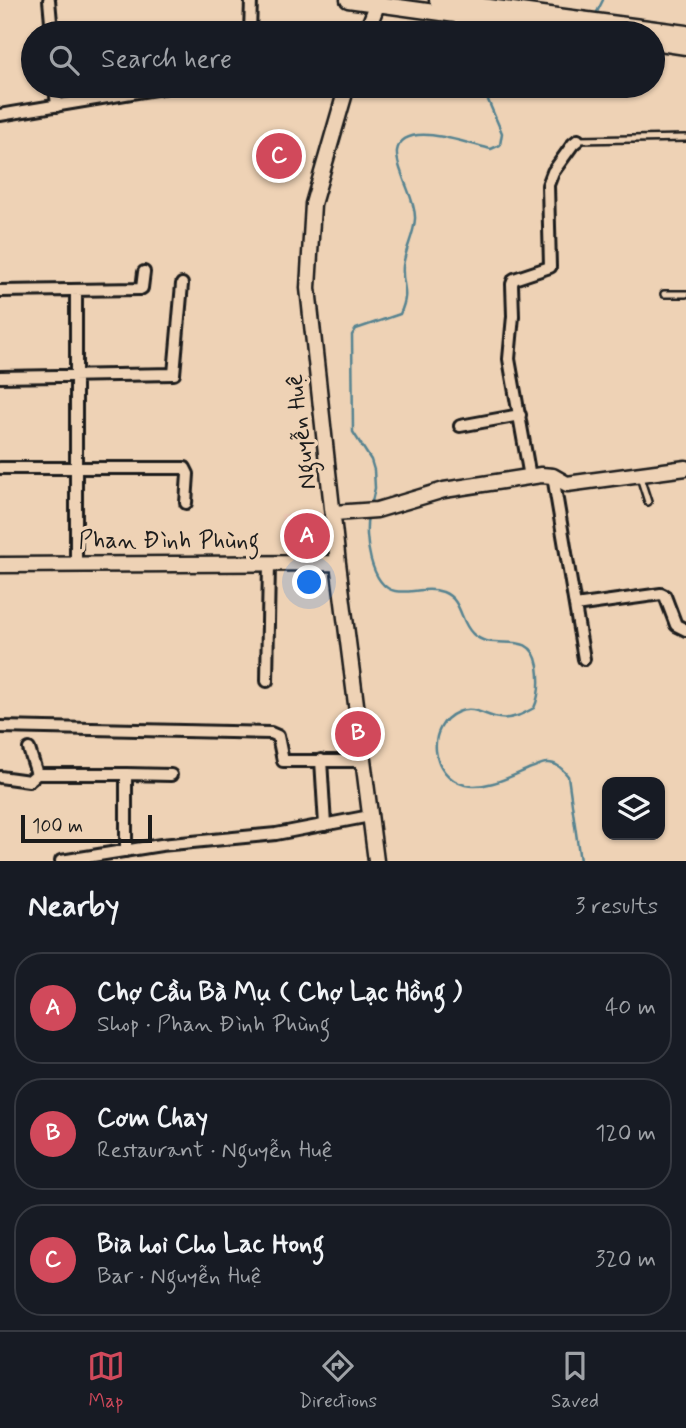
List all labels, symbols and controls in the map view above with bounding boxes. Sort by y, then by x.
search box [21,21,665,98]
icon: search [45,41,83,79]
text: Search here [101,43,232,77]
pin: C [256,130,302,182]
street label: Nguyễn Huệ [280,372,327,491]
pin: A [284,510,330,562]
street label: Phan Đình Phùng [78,526,260,560]
your location [292,565,326,599]
pin: B [335,708,381,760]
map controls [602,777,665,840]
button: layers [602,777,665,840]
scale bar [21,812,152,844]
text: 100 m [32,814,83,839]
text: Nearby [28,887,119,926]
text: 3 results [575,892,658,922]
text: Chợ Cầu Bà Mụ ( Chợ Lạc Hồng ) [97,976,462,1010]
text: A [45,993,61,1023]
text: 40 m [605,993,656,1023]
text: Shop · Phan Đình Phùng [97,1010,330,1040]
text: Cơm Chay [97,1102,208,1136]
text: B [46,1119,60,1149]
text: 120 m [595,1119,656,1149]
text: Restaurant · Nguyễn Huệ [97,1136,333,1166]
text: Bia hoi Cho Lac Hong [97,1228,324,1262]
text: C [45,1245,61,1275]
text: 320 m [595,1245,656,1275]
text: Bar · Nguyễn Huệ [97,1262,262,1292]
tab: Map [87,1347,125,1414]
tab: Directions [299,1347,377,1414]
tab: Saved [551,1347,599,1414]

